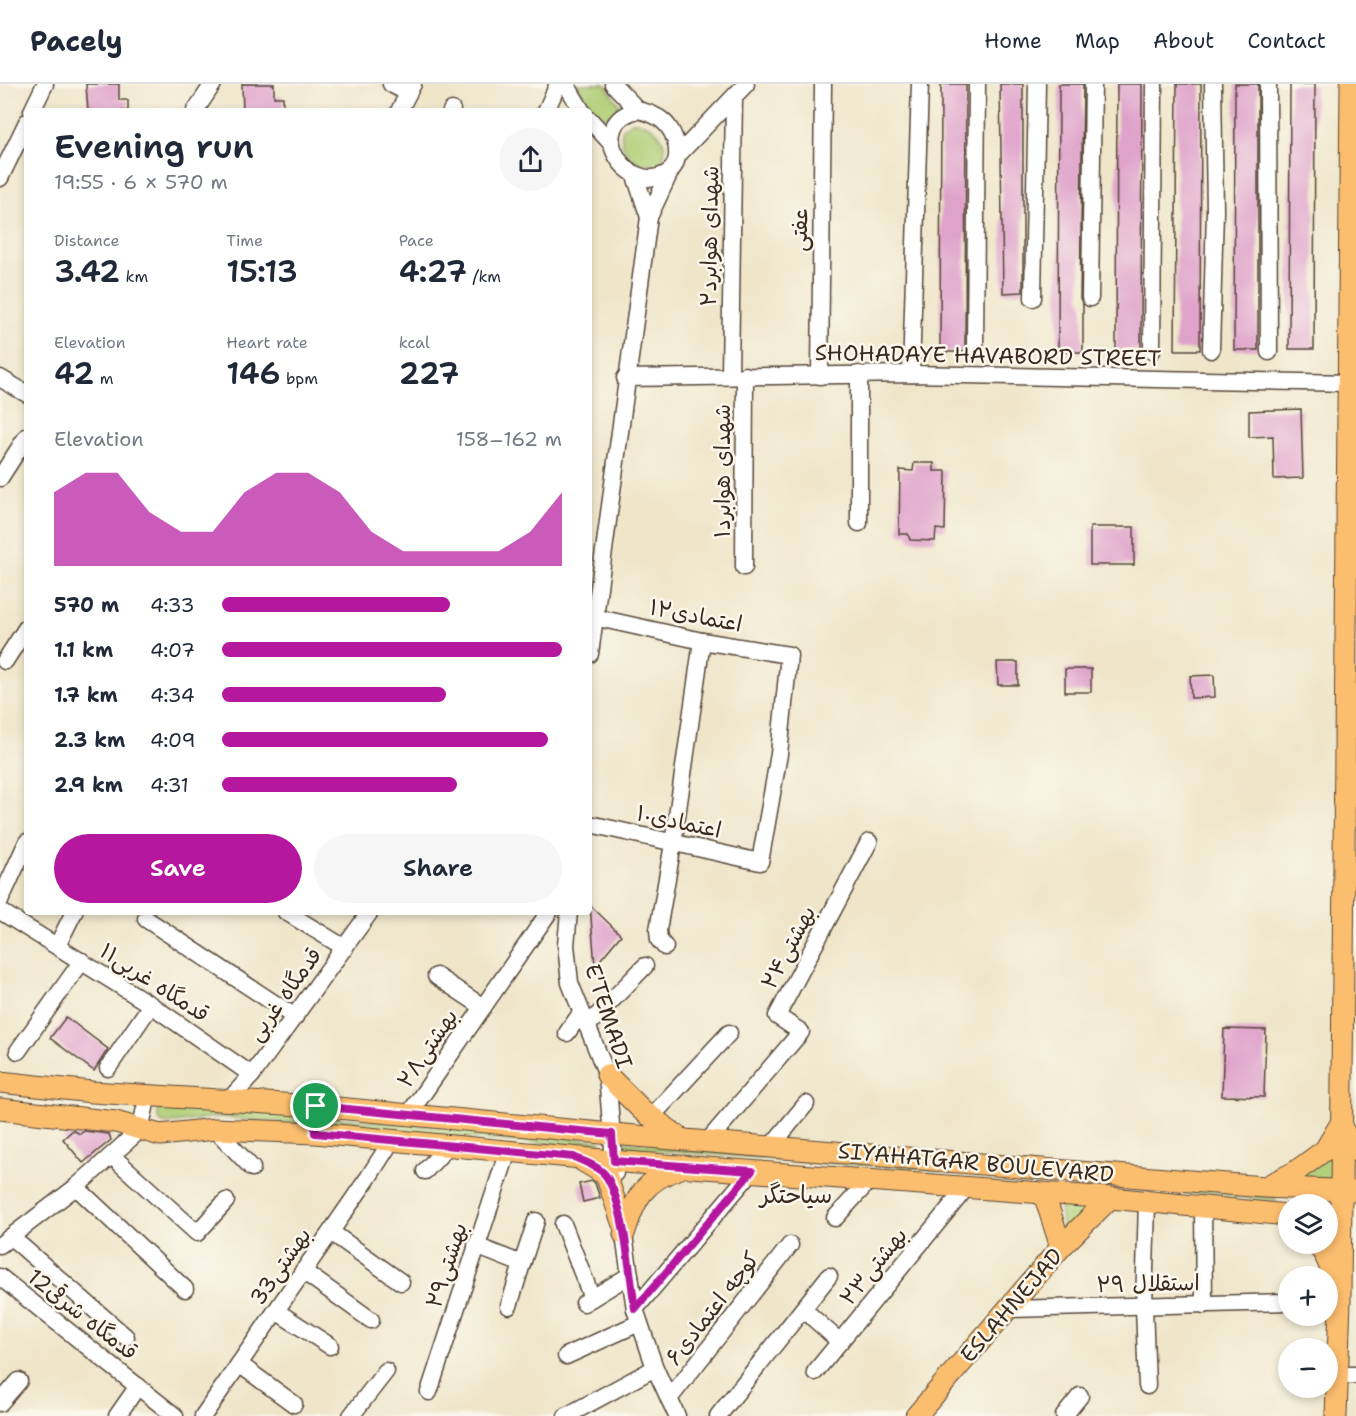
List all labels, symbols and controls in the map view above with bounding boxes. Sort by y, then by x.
text: Pacely [30,22,123,60]
text: Home [984,27,1042,55]
text: Map [1075,27,1120,55]
text: About [1153,27,1214,55]
text: Contact [1247,27,1326,55]
text: Evening run [54,124,254,169]
button: share [499,128,562,191]
street label: شهدای هوابرد۲ [694,165,725,307]
text: 19:55 · 6 × 570 m [54,169,228,195]
street label: عفتی [785,208,814,252]
text: Distance [54,230,120,251]
text: Time [226,230,263,251]
text: Pace [399,230,434,251]
text: 3.42 [54,251,120,292]
text: 15:13 [226,251,298,292]
text: 4:27 [399,251,467,292]
text: km [120,266,148,287]
text: /km [467,266,501,287]
text: Elevation [54,332,126,353]
text: Heart rate [226,332,308,353]
text: kcal [399,332,430,353]
street label: SHOHADAYE HAVABORD STREET [815,338,1162,373]
text: 42 [54,353,94,394]
text: 146 [226,353,280,394]
text: 227 [399,353,459,394]
text: m [94,368,113,389]
text: bpm [280,368,318,389]
street label: شهدای هوابرد۱ [708,404,737,538]
text: Elevation [54,426,144,452]
text: 158–162 m [456,426,562,452]
text: 570 m [54,592,119,618]
text: 4:33 [150,592,194,618]
street label: اعتمادی۱۲ [647,592,745,639]
text: 1.1 km [54,637,113,663]
text: 4:07 [150,637,195,663]
text: 1.7 km [54,682,118,708]
text: 4:34 [150,682,195,708]
text: 2.3 km [54,727,125,753]
text: 4:09 [150,727,195,753]
text: 2.9 km [54,772,123,798]
text: 4:31 [150,772,189,798]
street label: اعتمادی۱۰ [634,798,724,845]
button: Save [54,834,302,903]
button: Share [314,834,562,903]
street label: ۲۴بهشتی [754,900,822,994]
street label: قدمگاه غربی۱۱ [94,936,215,1029]
street label: قدمگاه غربی [241,942,328,1047]
street label: E'TEMADI [578,960,639,1072]
street label: ۲۸بهشتی [390,1003,464,1093]
pin [290,1080,341,1131]
icon: arrive [299,1089,332,1122]
street label: SIYAHATGAR BOULEVARD [837,1136,1115,1189]
district label: سیاحتگر [758,1179,832,1211]
map controls [1278,1194,1338,1398]
button: layers [1278,1194,1338,1254]
street label: ۲۹بهشتی [419,1219,474,1311]
street label: ۲۳بهشتی [833,1221,914,1311]
street label: 33بهشتی [243,1222,318,1311]
street label: ESLAHNEJAD [954,1242,1069,1369]
street label: کوچه اعتمادی۶ [659,1246,766,1371]
street label: 12قدمگاه شرقی [22,1262,144,1367]
button: + [1278,1266,1338,1326]
street label: ۲۹ استقلال [1096,1268,1200,1299]
button: − [1278,1338,1338,1398]

